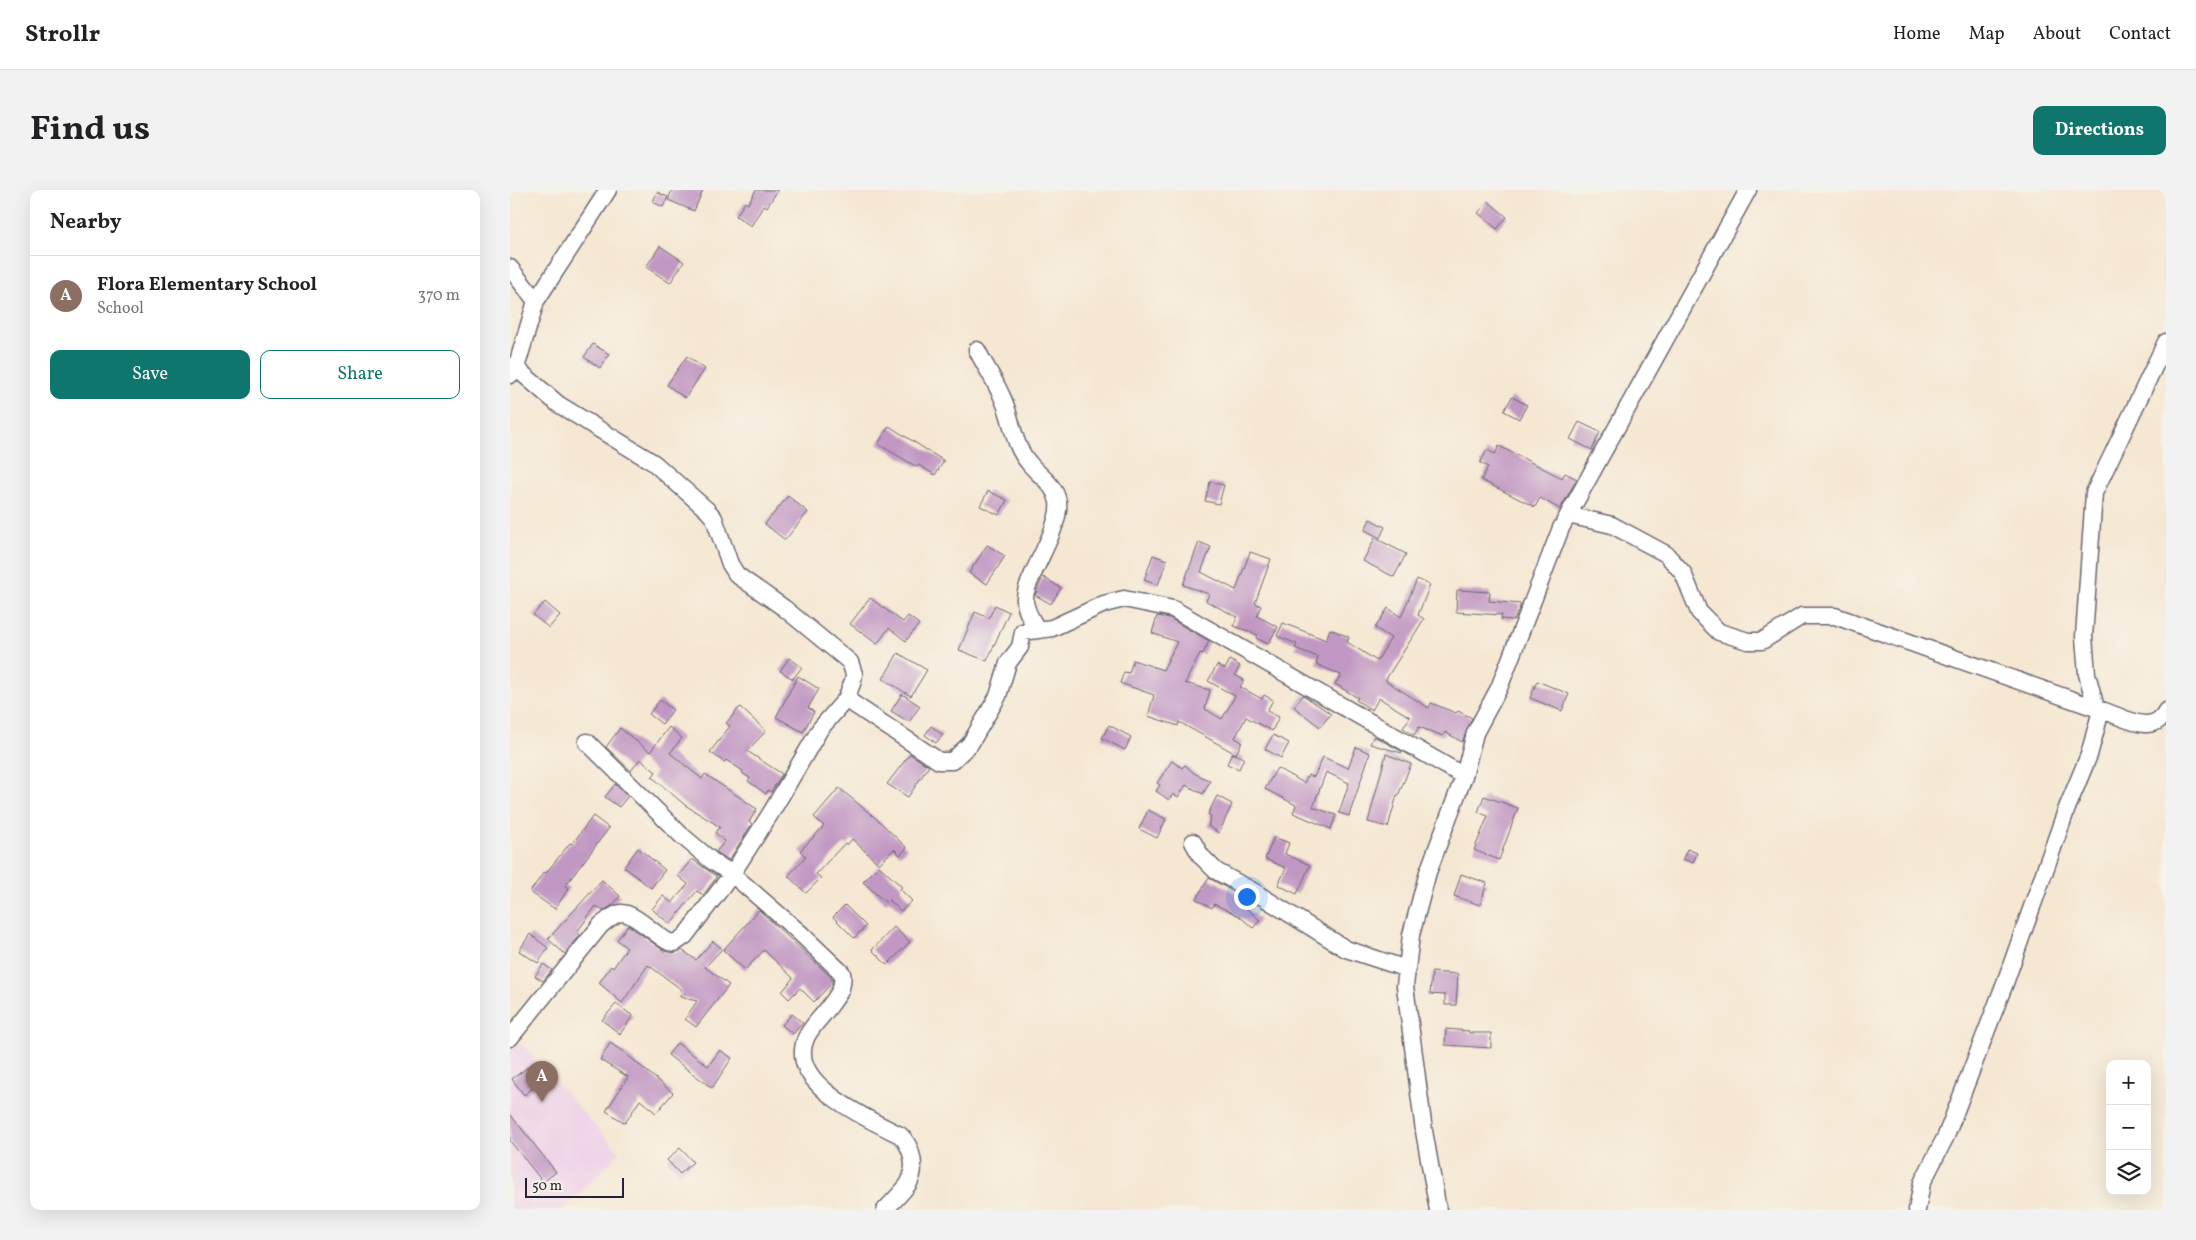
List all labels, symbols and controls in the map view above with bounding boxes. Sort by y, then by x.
text: Strollr [25,18,100,52]
text: Home [1893,22,1941,47]
text: Map [1969,22,2005,47]
text: About [2033,22,2081,47]
text: Contact [2109,22,2171,47]
text: Find us [30,106,150,154]
button: Directions [2033,106,2166,155]
text: Nearby [50,208,121,237]
text: Flora Elementary School [97,272,317,298]
text: A [60,285,72,307]
text: 370 m [418,285,460,307]
text: School [97,298,144,320]
button: Save [50,350,250,399]
button: Share [260,350,460,399]
your location [1234,884,1260,910]
map controls [2106,1060,2151,1195]
button: + [2106,1060,2151,1105]
pin: A [526,1061,558,1102]
button: − [2106,1105,2151,1150]
button: layers [2106,1150,2151,1195]
scale bar [525,1175,624,1198]
text: 50 m [532,1177,562,1196]

